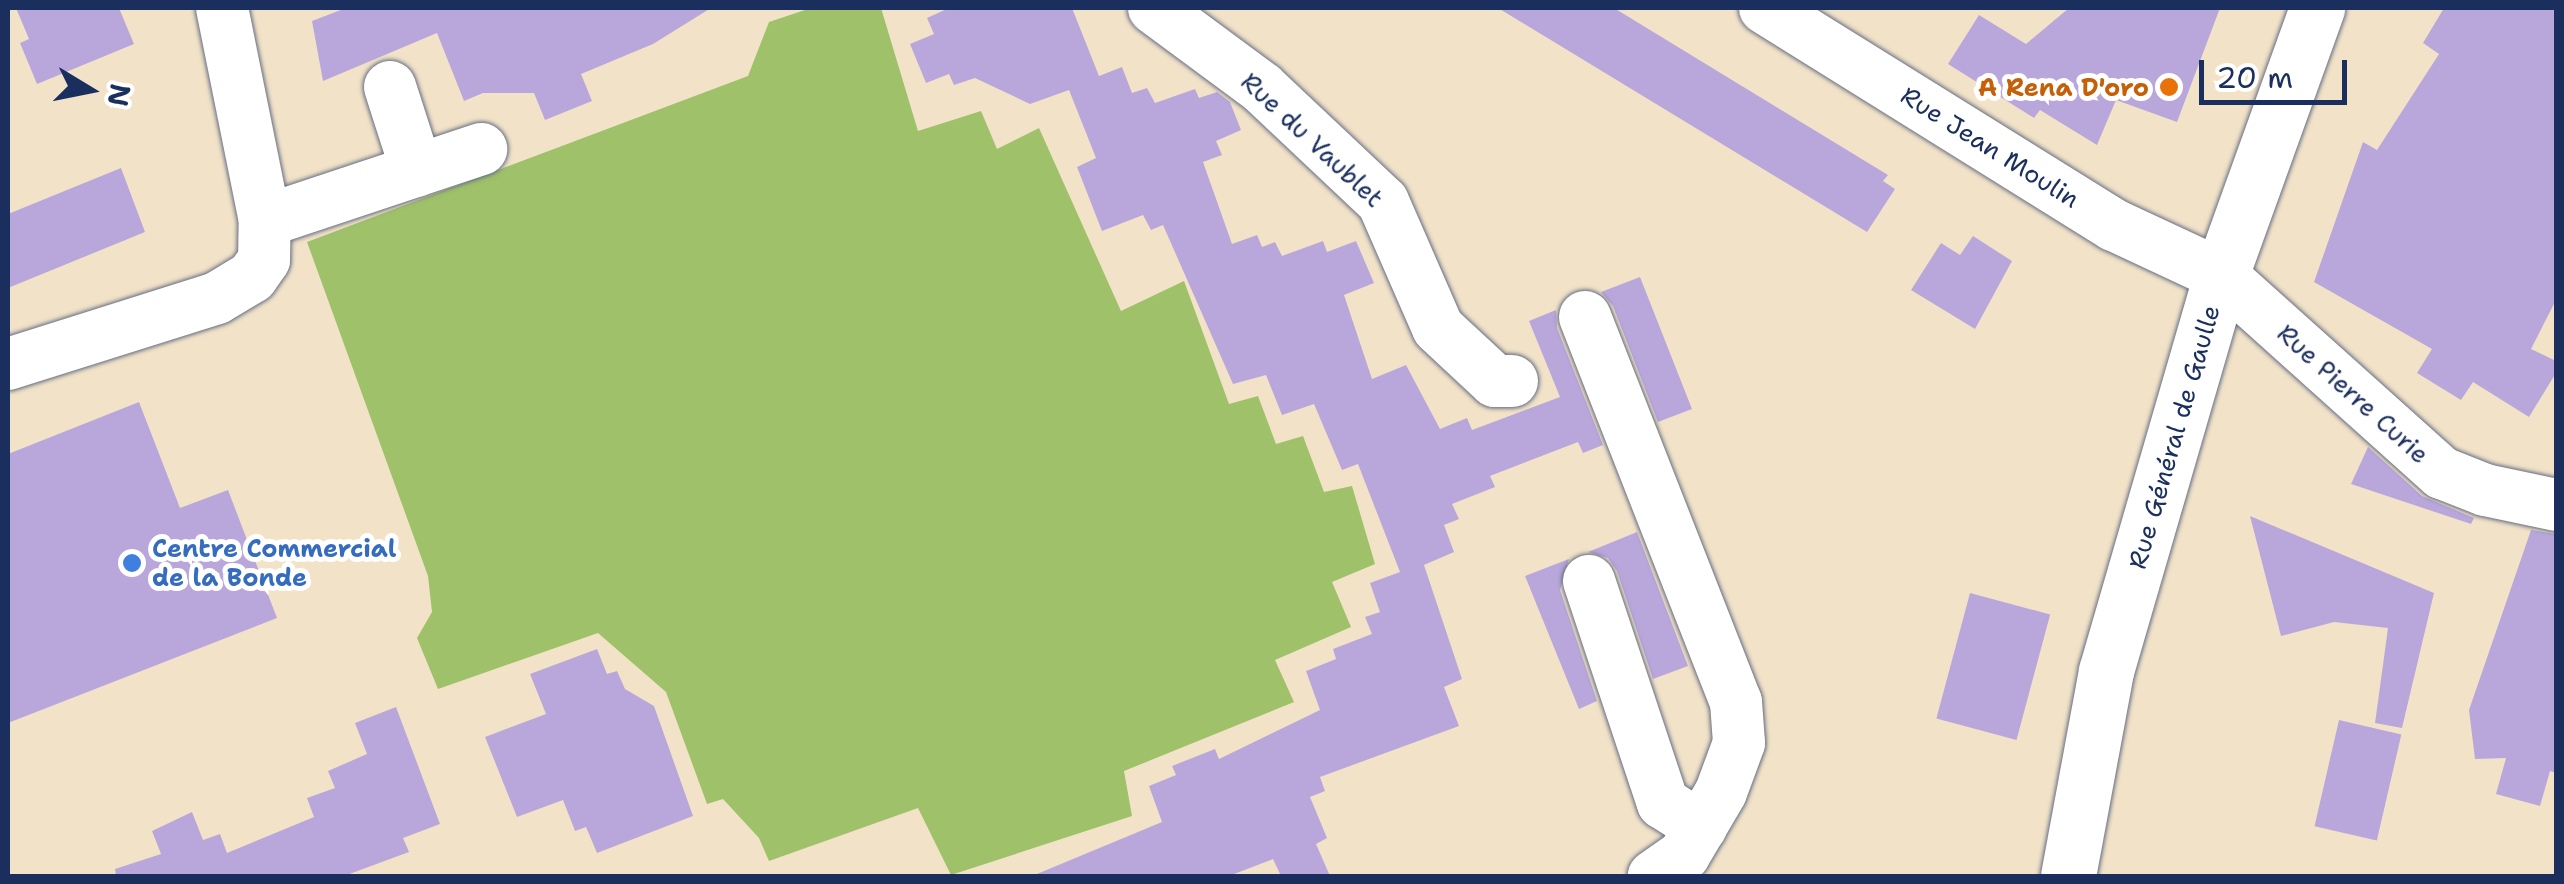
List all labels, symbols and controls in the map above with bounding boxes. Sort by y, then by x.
north arrow [40,40,140,140]
scale bar [2204,40,2352,102]
text: 20 m [2216,57,2293,98]
street label: Rue du Vaublet [1235,67,1389,213]
place label: A Rena D'oro [1978,72,2149,102]
marker: A Rena D'oro [2158,76,2180,98]
street label: Rue Jean Moulin [1895,80,2085,214]
text: N [99,81,140,109]
street label: Rue Général de Gaulle [2122,302,2226,572]
street label: Rue Pierre Curie [2271,318,2435,470]
place label: Centre Commercial de la Bonde [152,534,396,593]
marker: Centre Commercial de la Bonde [121,552,143,574]

